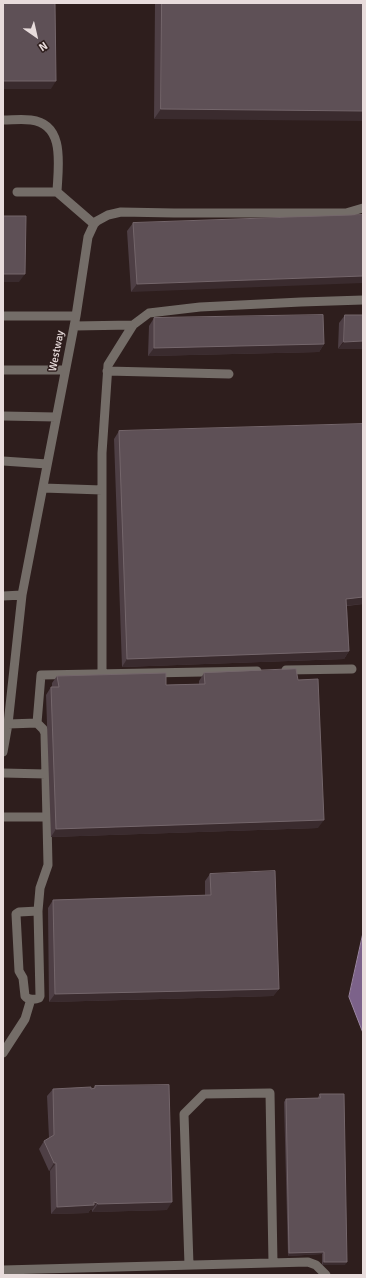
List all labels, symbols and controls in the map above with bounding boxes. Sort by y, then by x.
north arrow [16,16,56,56]
text: N [36,39,50,54]
street label: Westway [47,329,67,373]

